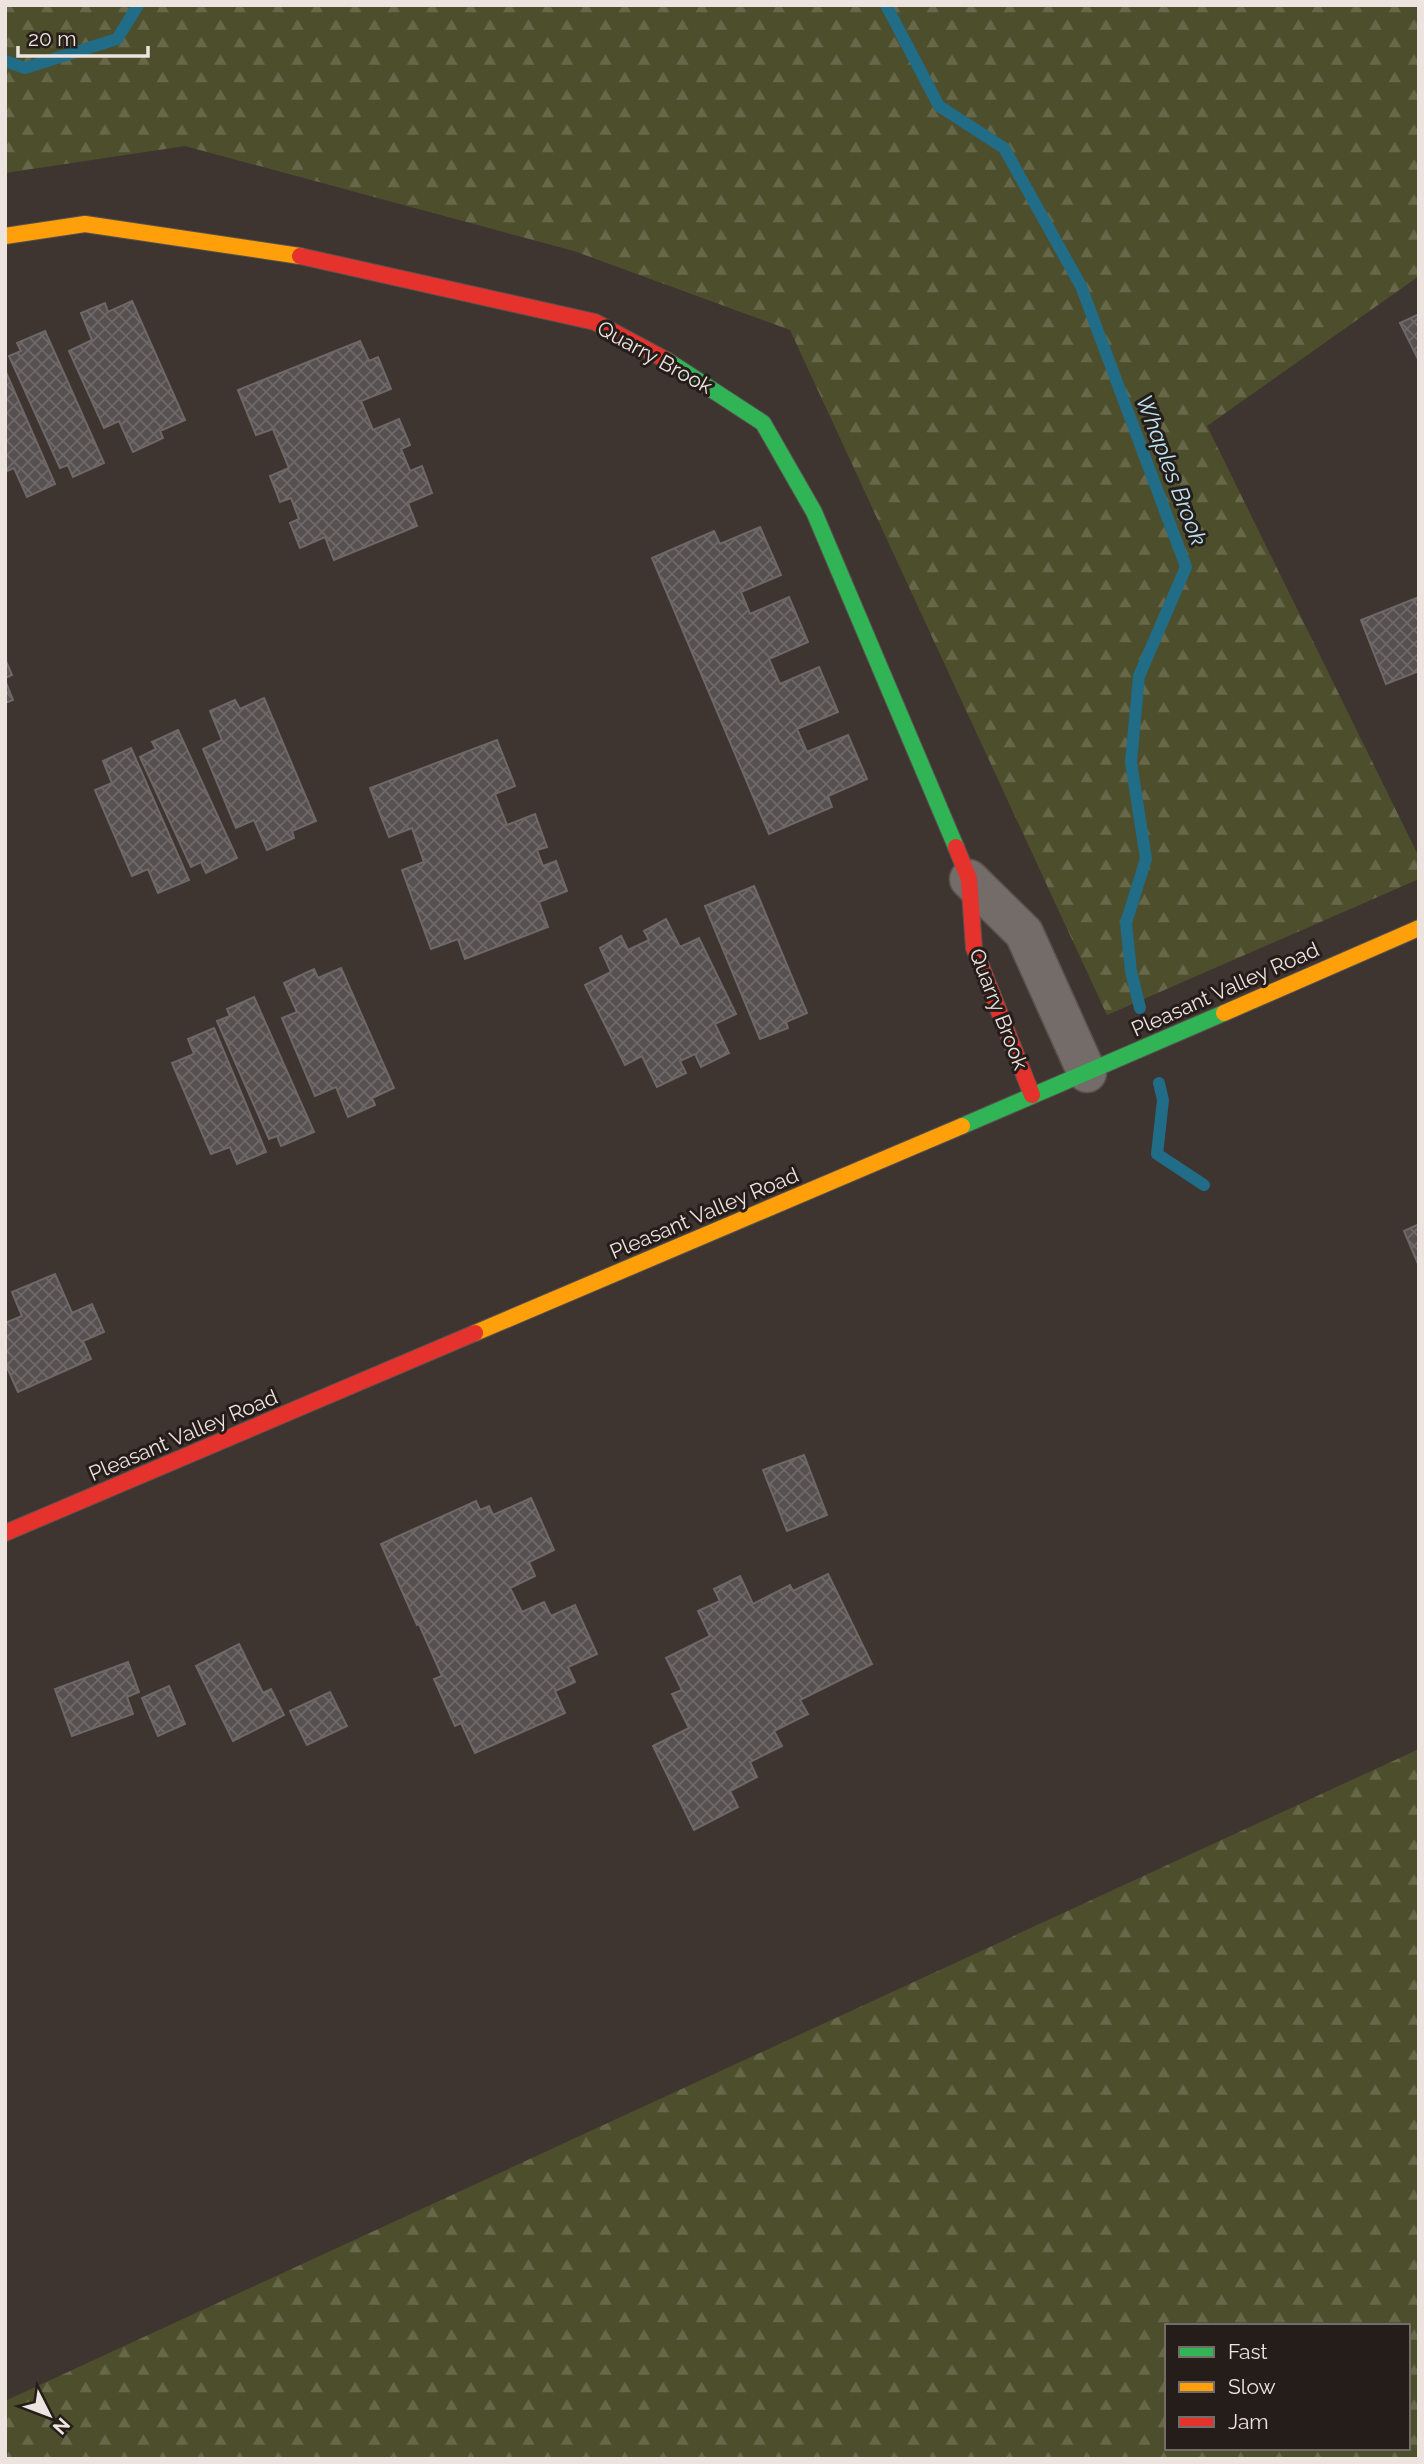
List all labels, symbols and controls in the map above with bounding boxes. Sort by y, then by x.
scale bar [18,14,147,58]
text: 20 m [28,26,76,51]
street label: Quarry Brook [593,315,717,399]
water label: Whaples Brook [1131,391,1213,549]
street label: Pleasant Valley Road [1127,936,1323,1042]
street label: Quarry Brook [964,945,1034,1073]
street label: Pleasant Valley Road [606,1162,802,1264]
street label: Pleasant Valley Road [85,1384,281,1486]
legend [1165,2324,1410,2450]
text: Fast [1228,2339,1268,2364]
text: Slow [1228,2374,1276,2399]
north arrow [14,2380,84,2450]
text: Jam [1228,2409,1269,2434]
text: N [49,2414,75,2439]

